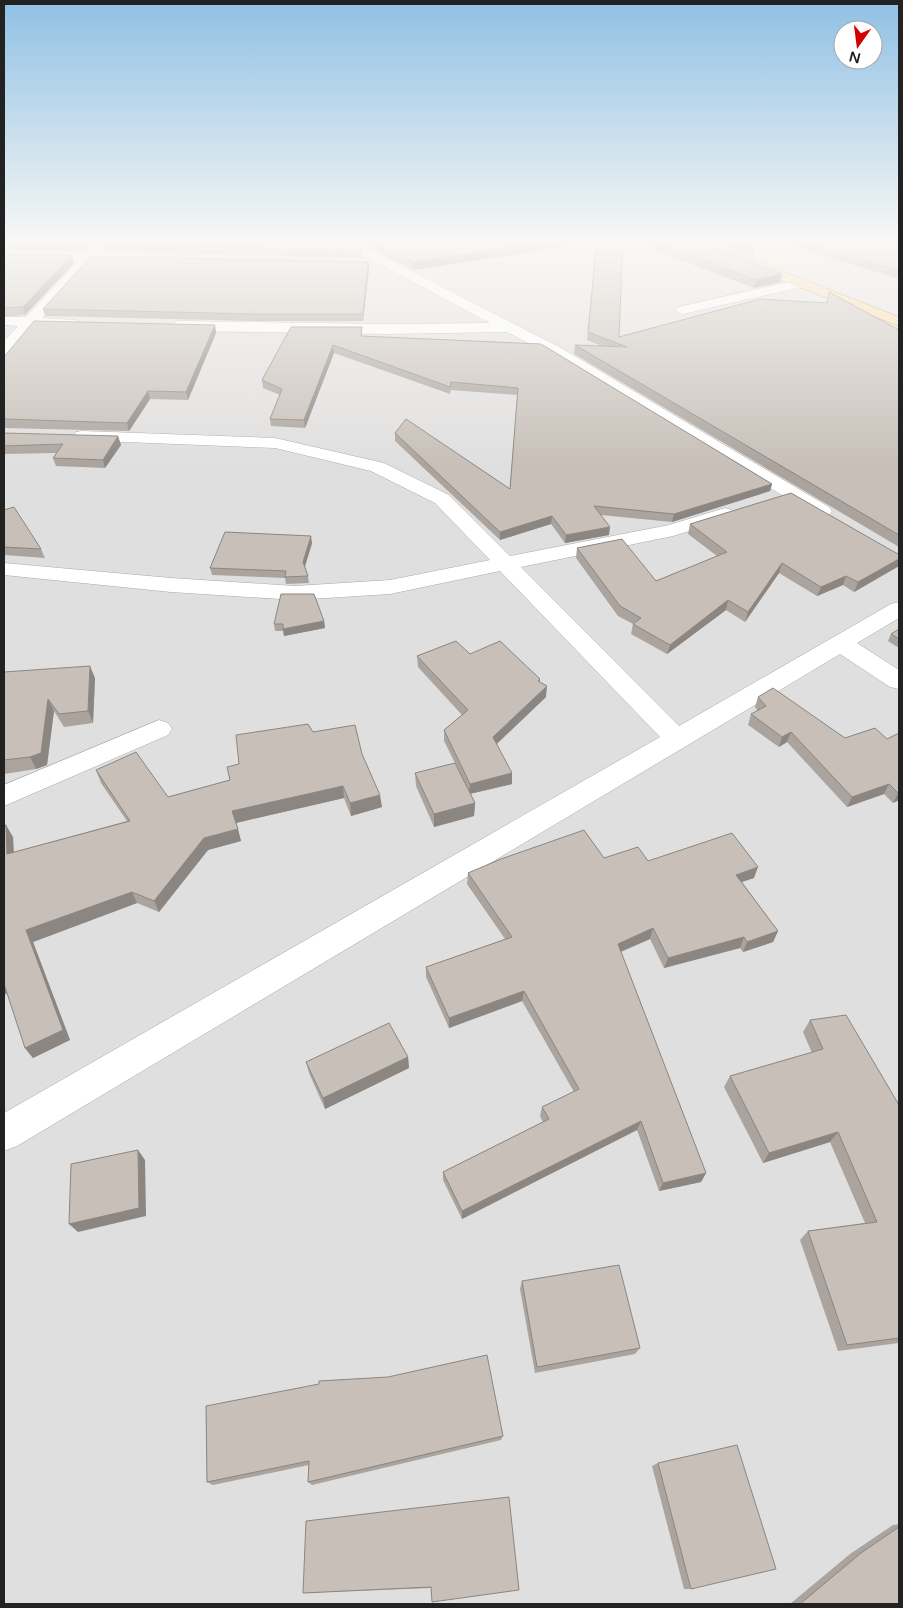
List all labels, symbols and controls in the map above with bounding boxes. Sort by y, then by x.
north arrow [833,20,883,70]
text: N [847,48,862,67]

